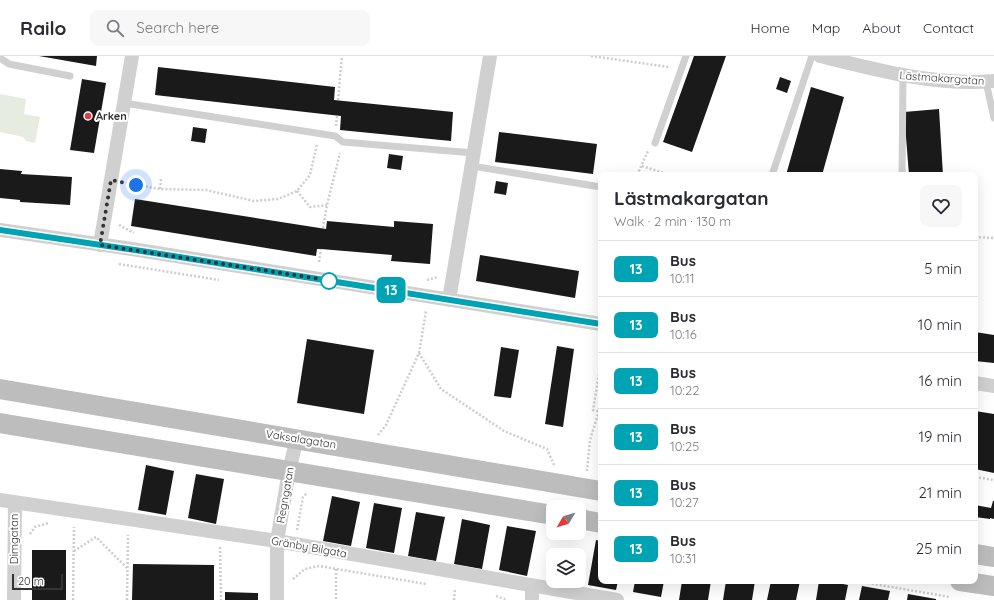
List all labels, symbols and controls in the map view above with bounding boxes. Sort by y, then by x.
search box [90,10,370,46]
text: Railo [20,16,66,40]
icon: search [104,17,126,39]
text: Search here [136,18,219,37]
text: Home [751,19,790,37]
text: Map [812,19,840,37]
text: About [862,19,901,37]
text: Contact [923,19,974,37]
street label: Lästmakargatan [899,68,985,88]
place label: Arken [96,109,127,123]
marker: Arken [83,111,93,121]
your location [126,175,146,195]
button: heart [920,185,962,227]
text: Lästmakargatan [614,186,769,210]
text: Walk · 2 min · 130 m [614,213,731,229]
text: Bus [670,251,696,270]
text: 5 min [924,259,962,278]
text: 13 [630,260,642,278]
text: 10:11 [670,270,695,286]
unlabelled marker [320,272,338,290]
line badge: 13 [373,277,409,303]
text: 13 [385,281,397,299]
text: Bus [670,307,696,326]
text: 10 min [918,315,962,334]
text: 13 [630,316,642,334]
text: 10:16 [670,326,697,342]
text: Bus [670,363,696,382]
text: 16 min [919,371,962,390]
text: 13 [630,372,642,390]
text: 10:22 [670,382,699,398]
text: Bus [670,419,696,438]
street label: Vaksalagatan [265,427,337,451]
text: 19 min [918,427,962,446]
text: 13 [630,428,642,446]
text: 10:25 [670,438,699,454]
street label: Regngatan [273,466,297,524]
text: Bus [670,475,696,494]
text: 21 min [918,483,962,502]
text: 13 [630,484,642,502]
text: 10:27 [670,494,699,510]
north arrow [546,500,586,540]
map controls [546,500,586,588]
street label: Dimgatan [7,514,21,564]
text: Bus [670,531,696,550]
street label: Gränby Bilgata [270,533,348,561]
text: 25 min [916,539,962,558]
text: 13 [630,540,642,558]
button: layers [546,548,586,588]
text: 10:31 [670,550,697,566]
scale bar [12,572,63,591]
text: 20 m [18,574,44,588]

